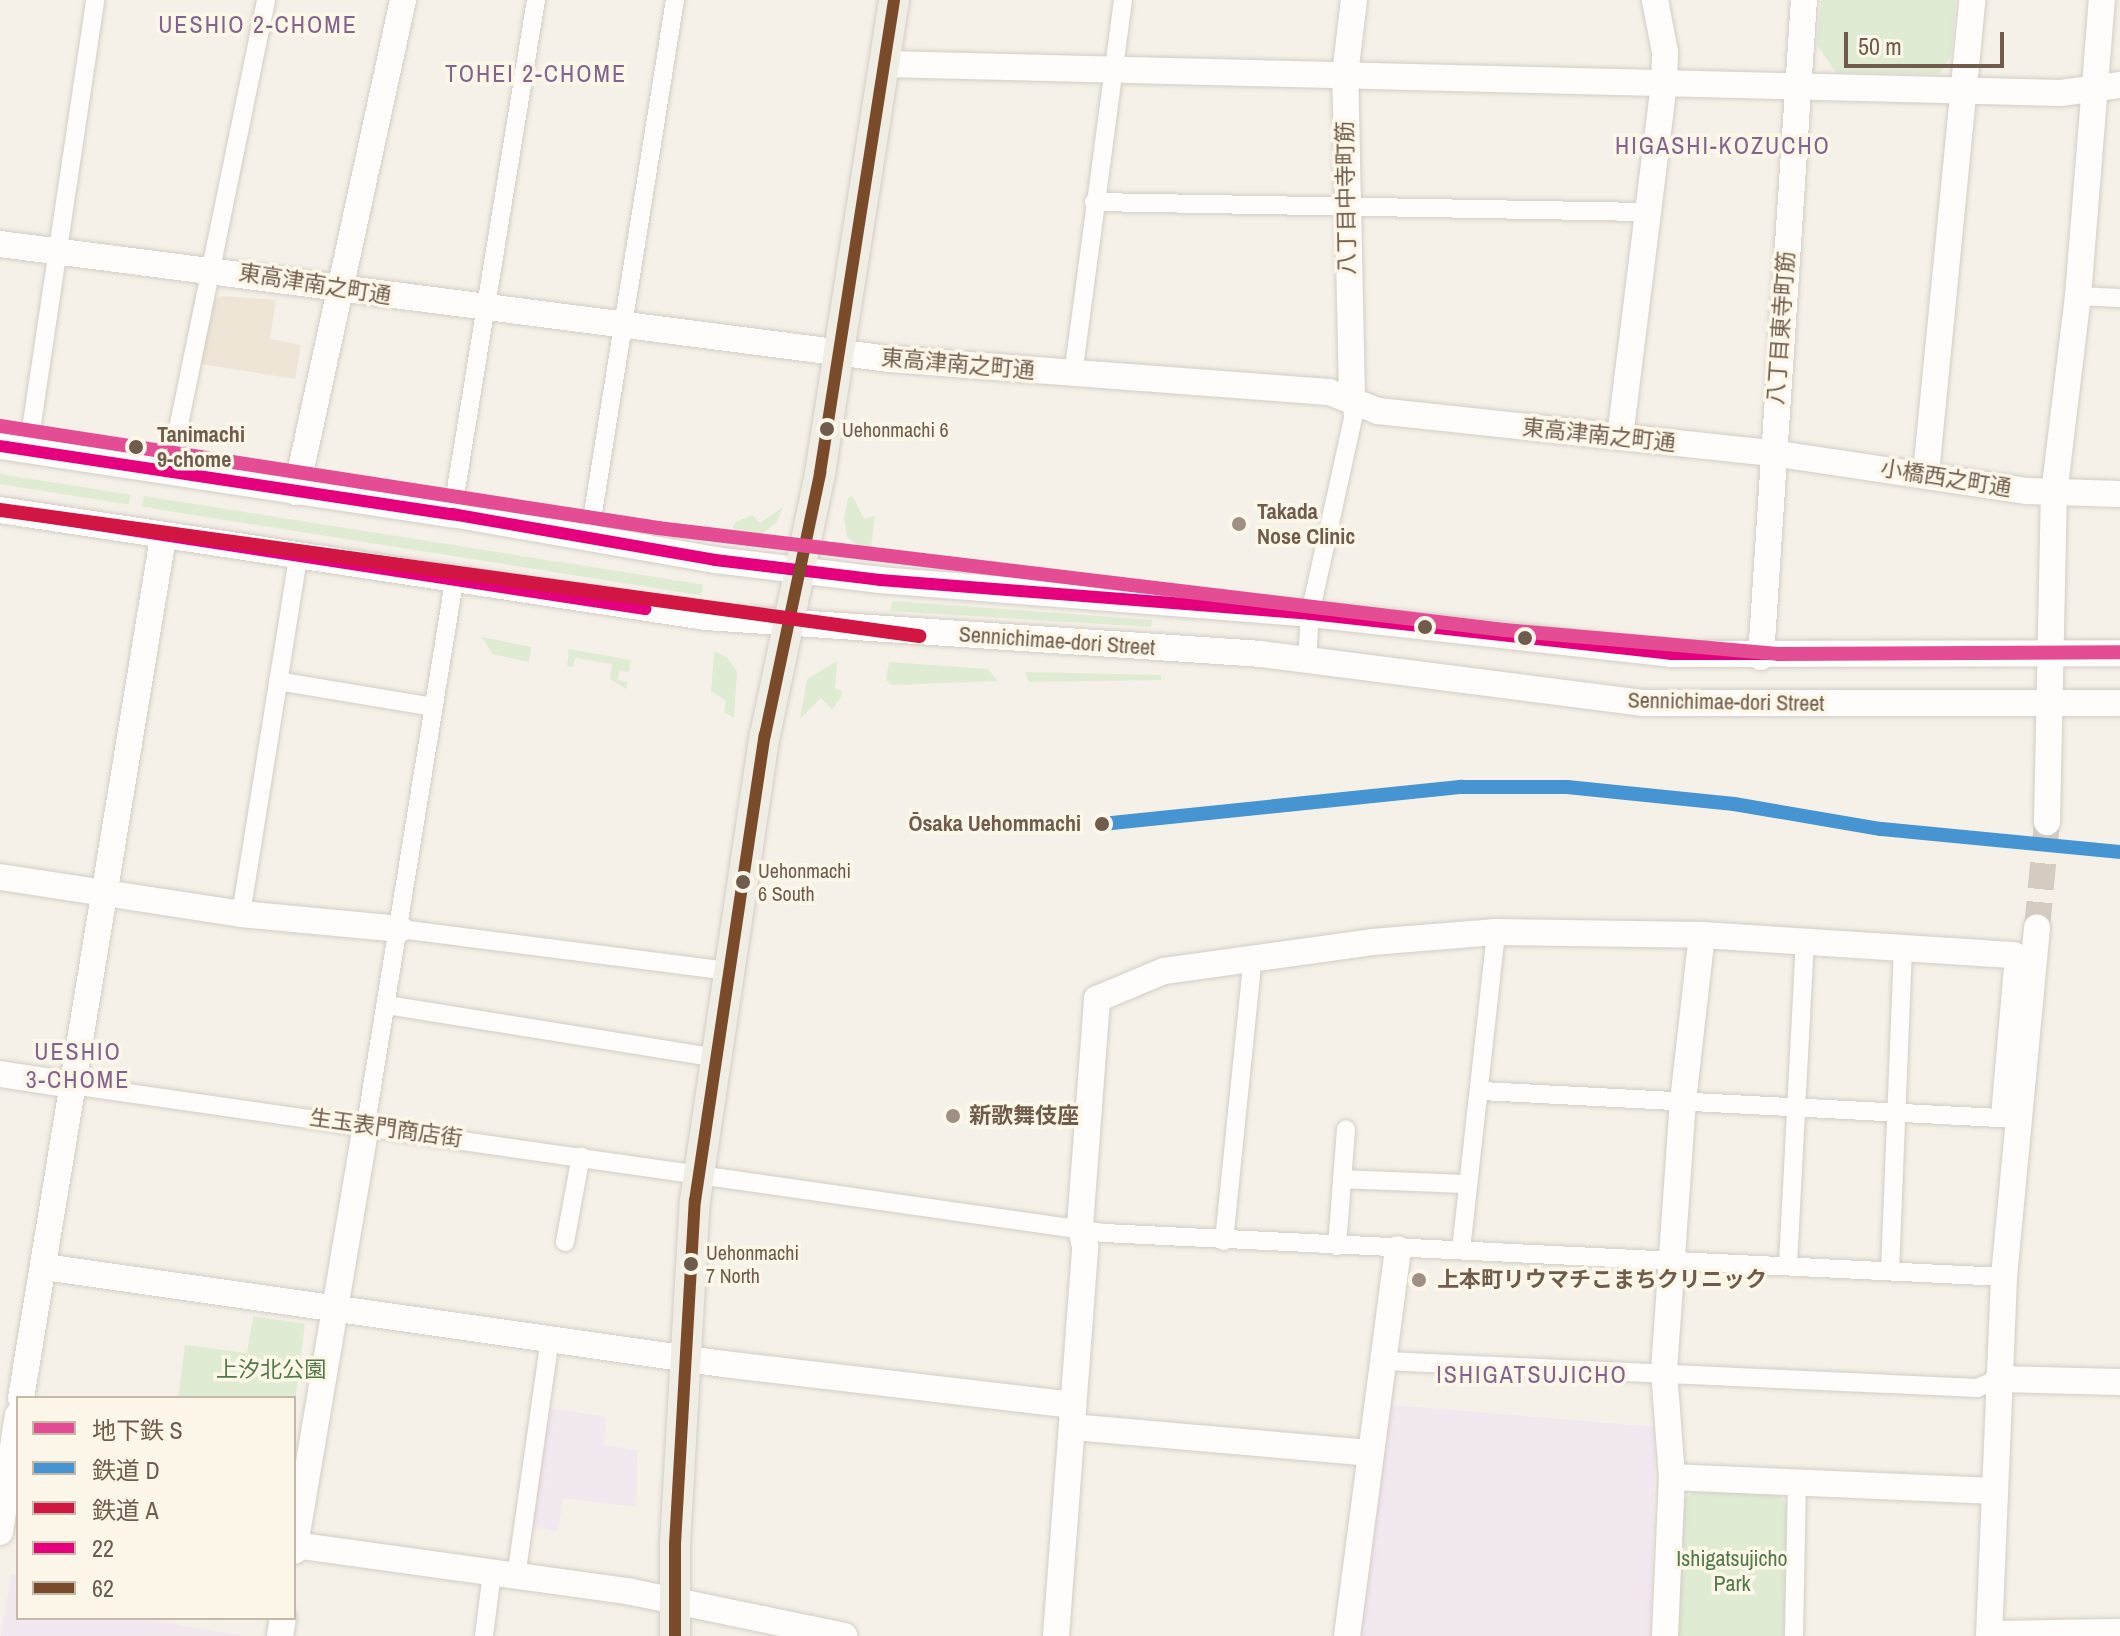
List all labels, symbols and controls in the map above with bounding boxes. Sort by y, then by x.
district label: UESHIO 2-CHOME [158,11,358,39]
scale bar [1848,16,2008,66]
text: 50 m [1858,30,1902,62]
district label: TOHEI 2-CHOME [445,60,627,88]
street label: 八丁目中寺町筋 [1331,121,1361,275]
district label: HIGASHI-KOZUCHO [1615,132,1831,160]
street label: 八丁目東寺町筋 [1762,250,1800,406]
street label: 東高津南之町通 [237,259,393,309]
street label: 東高津南之町通 [880,344,1036,384]
street label: 東高津南之町通 [1521,414,1677,456]
place label: Uehonmachi 6 [842,417,949,441]
place label: Tanimachi 9-chome [157,421,245,472]
marker: Uehonmachi 6 [819,421,835,437]
marker: Tanimachi 9-chome [122,433,150,461]
street label: 小橋西之町通 [1879,455,2013,501]
place label: Takada Nose Clinic [1257,498,1355,550]
marker: Takada Nose Clinic [1228,513,1250,535]
unlabelled marker [1417,619,1433,635]
street label: Sennichimae-dori Street [958,621,1156,661]
unlabelled marker [1517,630,1533,646]
street label: Sennichimae-dori Street [1628,687,1824,717]
marker: Ōsaka Uehommachi [1088,810,1116,838]
place label: Ōsaka Uehommachi [909,811,1081,837]
place label: Uehonmachi 6 South [758,858,851,905]
marker: Uehonmachi 6 South [735,874,751,890]
district label: UESHIO 3-CHOME [26,1038,130,1094]
place label: 新歌舞伎座 [969,1103,1079,1129]
street label: 生玉表門商店街 [308,1104,464,1152]
marker: 新歌舞伎座 [944,1107,962,1125]
place label: Uehonmachi 7 North [706,1240,799,1287]
marker: Uehonmachi 7 North [683,1256,699,1272]
place label: 上本町リウマチこまちクリニック [1437,1267,1767,1293]
marker: 上本町リウマチこまちクリニック [1408,1269,1430,1291]
park label: 上汐北公園 [216,1357,326,1383]
district label: ISHIGATSUJICHO [1436,1361,1628,1389]
legend [16,1396,296,1620]
text: 地下鉄 S [92,1414,183,1446]
text: 鉄道 D [92,1454,160,1486]
text: 鉄道 A [92,1494,159,1526]
text: 22 [92,1532,114,1564]
park label: Ishigatsujicho Park [1676,1545,1788,1596]
text: 62 [92,1572,114,1604]

